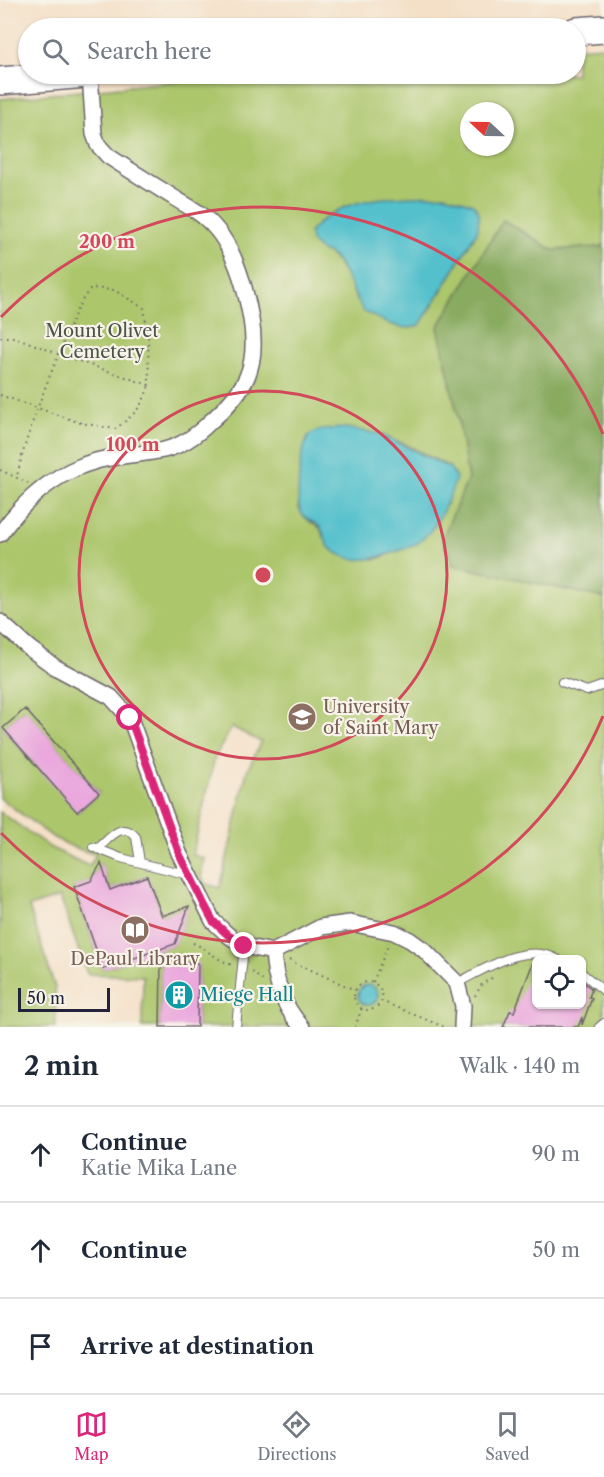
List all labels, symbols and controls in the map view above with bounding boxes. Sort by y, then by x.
search box [18,18,586,84]
icon: search [39,35,72,68]
text: Search here [87,38,212,65]
north arrow [460,102,514,156]
text: 200 m [79,231,135,253]
park label: Mount Olivet Cemetery [45,320,159,363]
text: 100 m [106,434,160,456]
centre of rings [253,565,273,585]
place label: University of Saint Mary [323,696,439,739]
school or university icon: University of Saint Mary [286,701,318,733]
route start [116,704,142,730]
library icon: DePaul Library [119,914,151,946]
route end [230,932,256,958]
place label: DePaul Library [70,948,201,970]
map controls [532,955,586,1009]
button: locate [532,955,586,1009]
building icon: Miege Hall [163,979,195,1011]
place label: Miege Hall [200,984,294,1006]
scale bar [18,985,110,1012]
text: 50 m [27,988,65,1008]
text: 2 min [24,1050,99,1082]
text: Walk · 140 m [459,1054,580,1078]
text: Continue [81,1129,187,1156]
icon: ahead [24,1138,57,1171]
text: 90 m [532,1142,580,1166]
text: Katie Mika Lane [81,1156,237,1180]
icon: ahead [24,1234,57,1267]
text: Continue [81,1237,187,1264]
text: 50 m [533,1238,580,1262]
icon: arrive [24,1330,57,1363]
text: Arrive at destination [81,1333,314,1360]
tab: Map [74,1408,109,1464]
tab: Directions [257,1408,336,1464]
tab: Saved [485,1408,530,1464]

